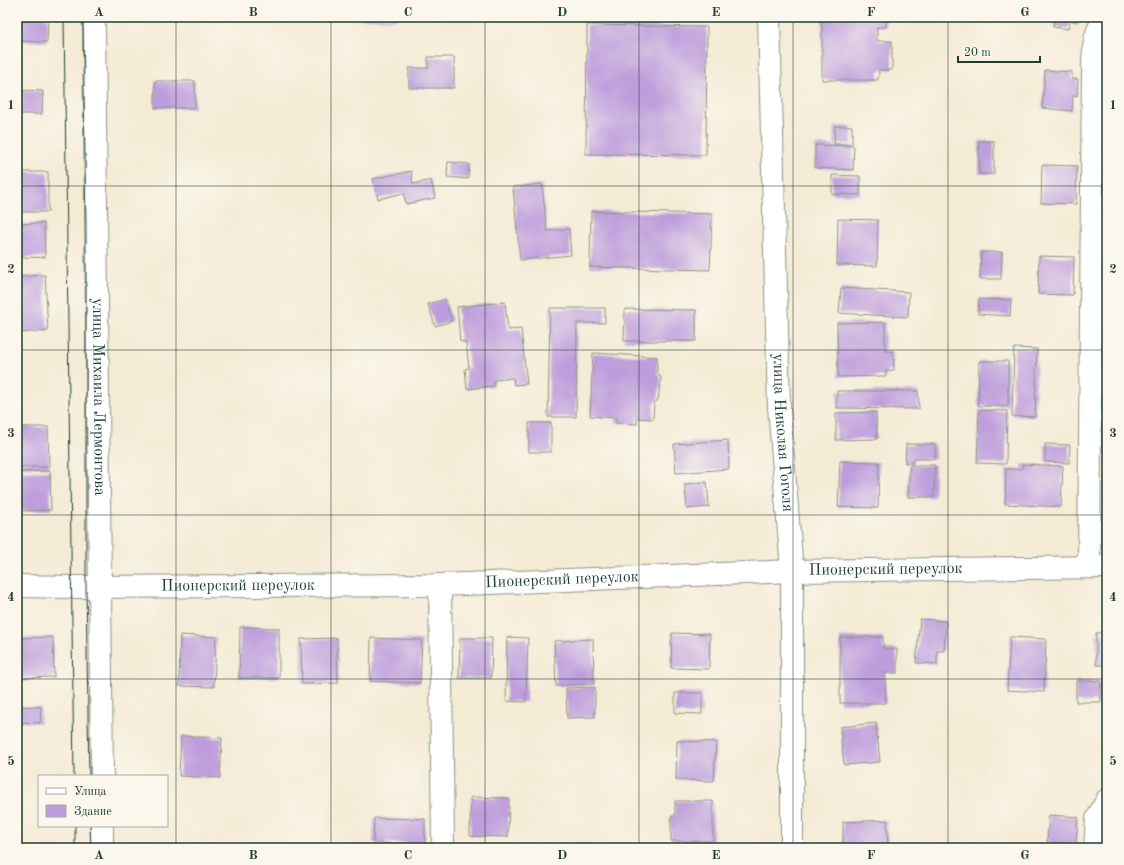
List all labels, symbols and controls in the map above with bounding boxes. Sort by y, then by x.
text: A [94,6,104,19]
text: B [248,6,258,19]
text: C [404,6,412,19]
text: D [557,6,567,19]
text: E [712,6,721,19]
text: F [867,6,876,19]
text: G [1020,6,1030,19]
scale bar [958,38,1040,64]
text: 20 m [964,47,991,59]
text: 1 [7,99,15,112]
text: 1 [1109,99,1117,112]
text: 2 [7,263,15,276]
text: 2 [1109,263,1117,276]
street label: улица Михаила Лермонтова [89,298,107,496]
street label: улица Николая Гоголя [770,353,795,513]
text: 3 [7,427,15,440]
text: 3 [1109,427,1117,440]
street label: Пионерский переулок [809,561,963,579]
street label: Пионерский переулок [485,569,639,591]
street label: Пионерский переулок [161,578,315,595]
text: 4 [7,591,15,604]
text: 4 [1109,591,1117,604]
text: 5 [7,755,15,768]
text: 5 [1109,755,1117,768]
legend [38,775,168,827]
text: Улица [74,786,107,798]
text: Здание [74,806,112,818]
text: A [94,849,104,862]
text: B [248,849,258,862]
text: C [404,849,412,862]
text: D [557,849,567,862]
text: E [712,849,721,862]
text: F [867,849,876,862]
text: G [1020,849,1030,862]

